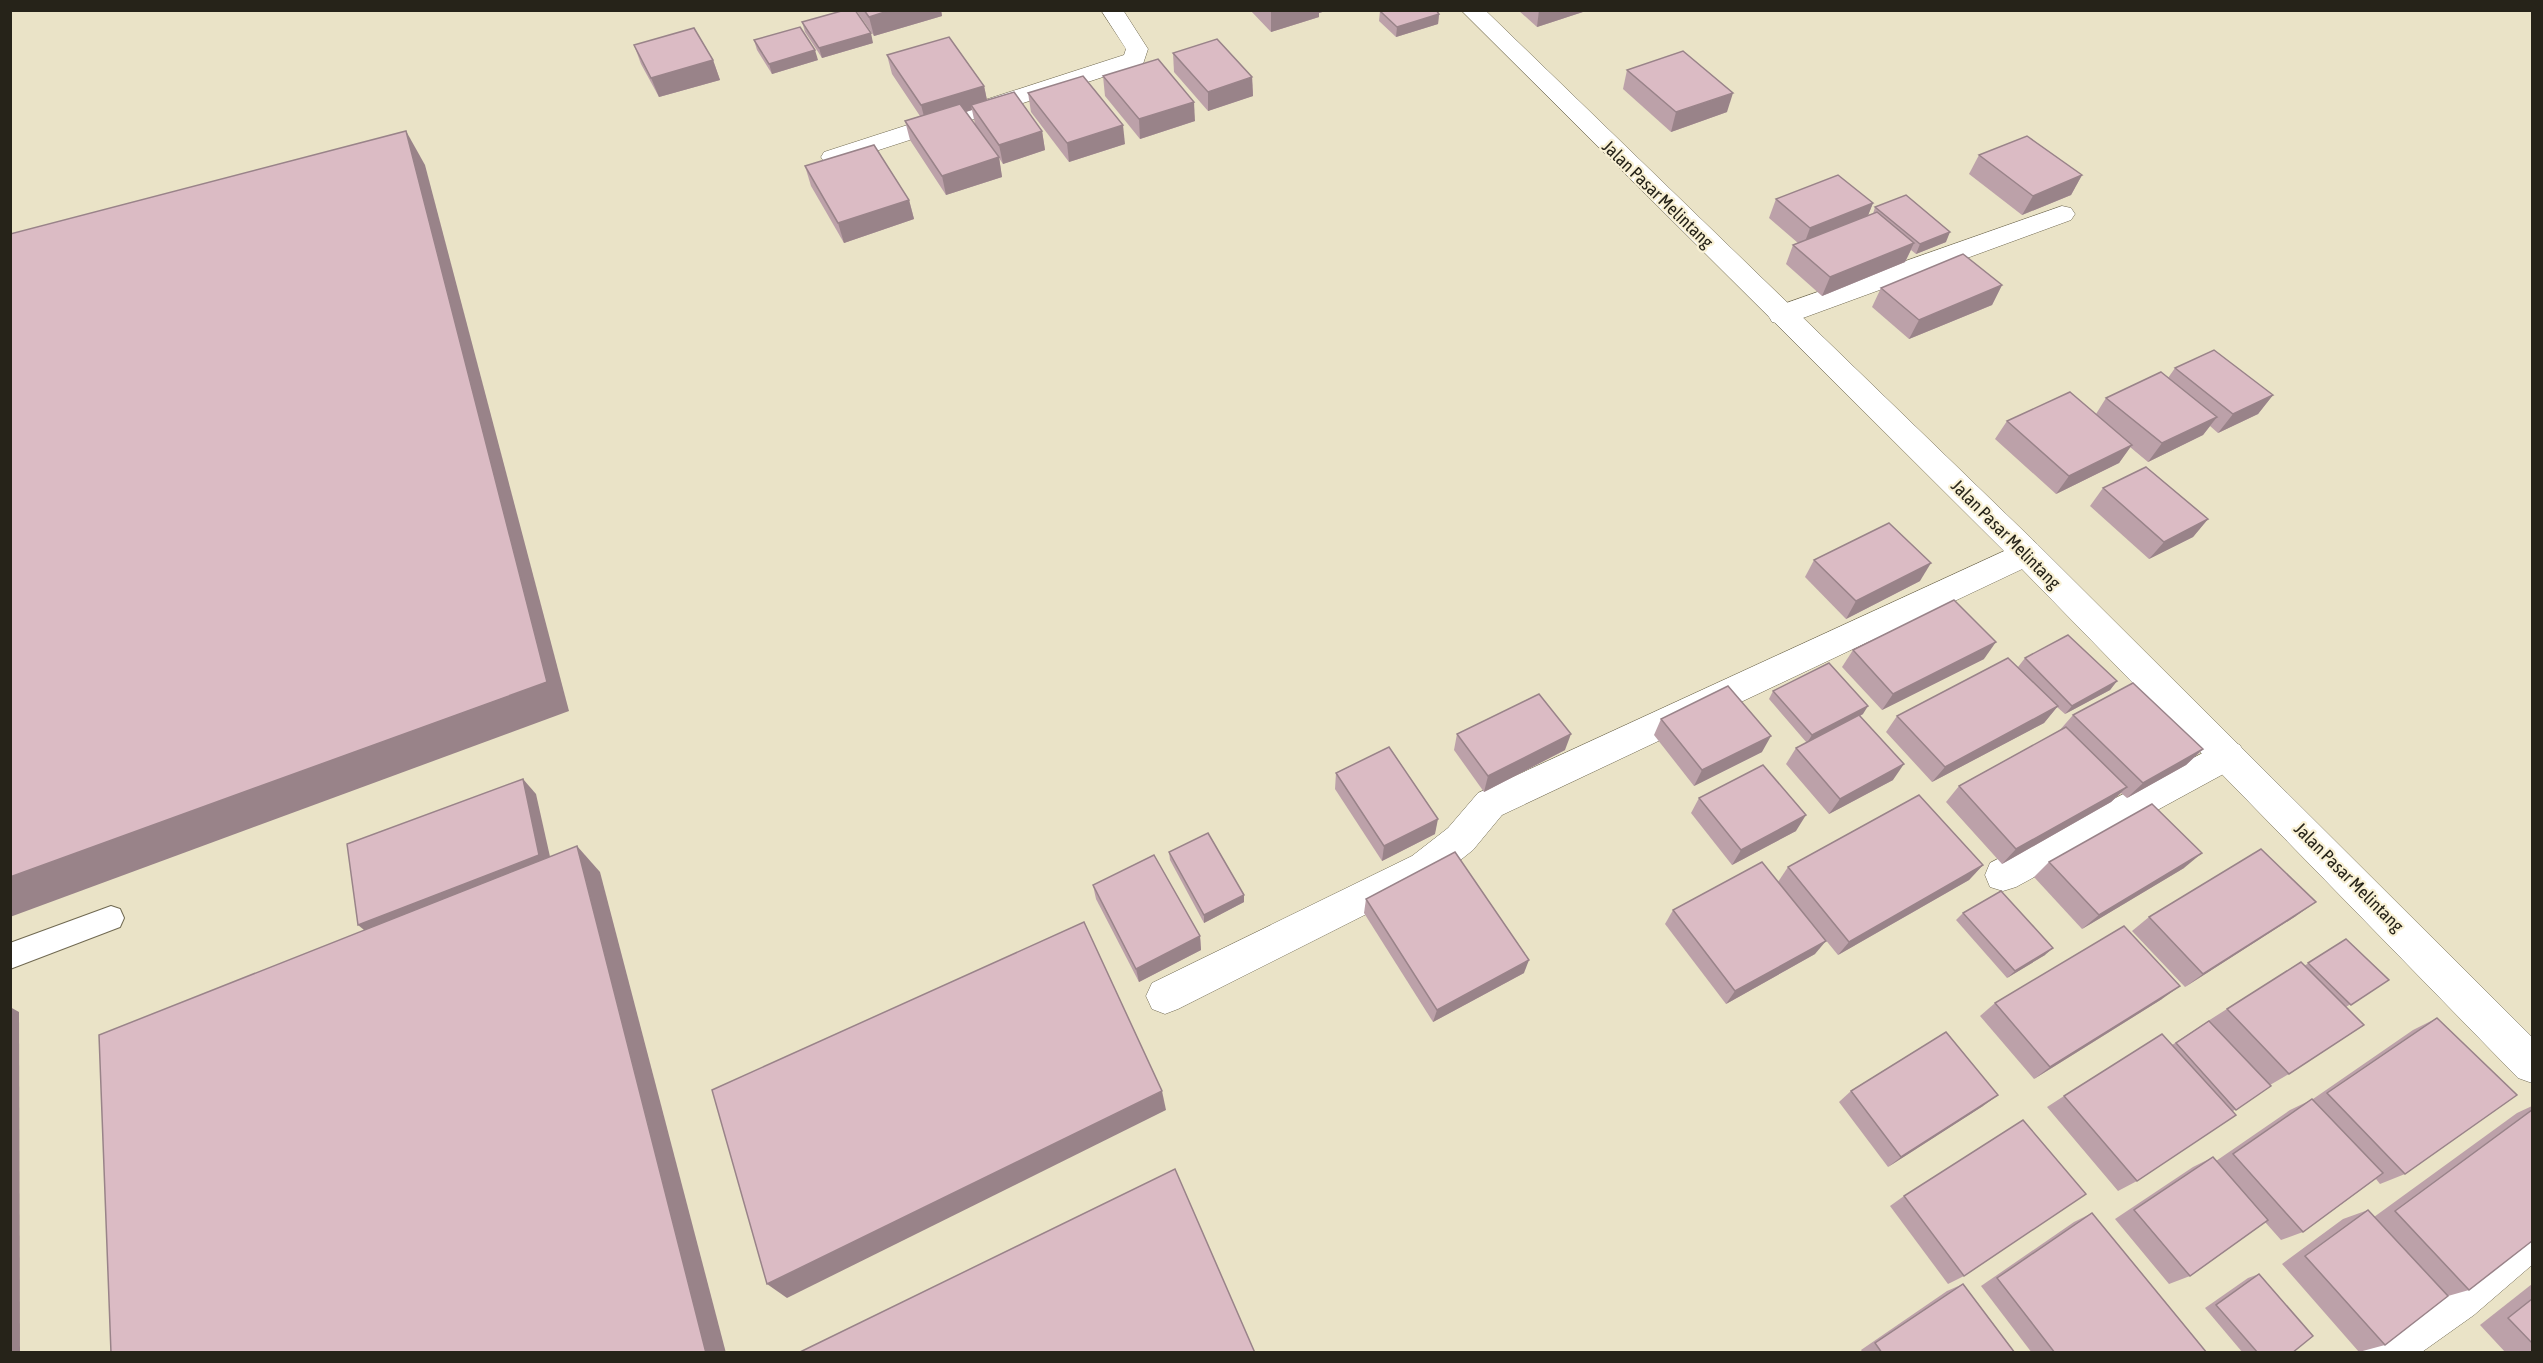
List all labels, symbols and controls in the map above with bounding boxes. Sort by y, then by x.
street label: Jalan Pasar Melintang [1598,136,1718,252]
street label: Jalan Pasar Melintang [1947,475,2065,593]
street label: Jalan Pasar Melintang [2290,818,2408,936]

